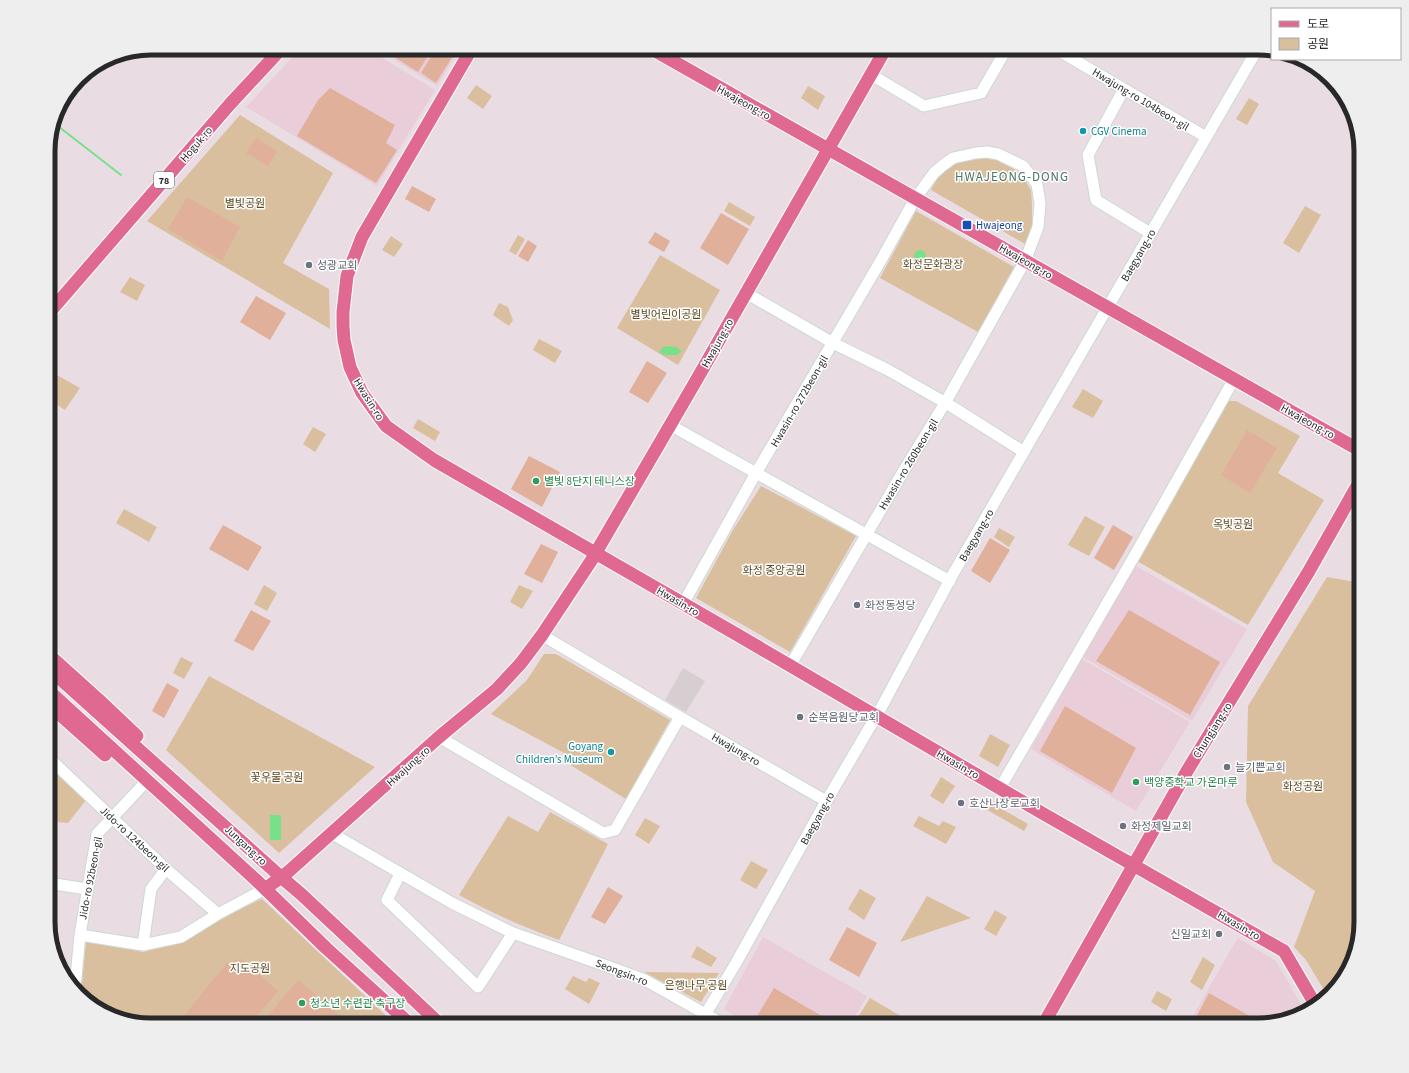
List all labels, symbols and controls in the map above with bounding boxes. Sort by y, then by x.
legend [1271,8,1401,60]
text: 도로 [1307,16,1329,33]
text: 공원 [1307,36,1329,53]
street label: Hwajung-ro 104beon-gil [1090,65,1192,134]
street label: Hwajeong-ro [714,82,773,123]
street label: Hoguk-ro [177,123,216,165]
place label: CGV Cinema [1091,124,1147,139]
marker: CGV Cinema [1078,126,1088,136]
district label: HWAJEONG-DONG [955,168,1069,186]
road number: 78 [154,172,174,188]
park label: 별빛공원 [225,196,265,211]
place label: Hwajeong [976,218,1023,233]
marker: Hwajeong [961,219,973,231]
street label: Baegyang-ro [1117,226,1159,284]
street label: Hwajeong-ro [996,240,1055,283]
park label: 화정문화광장 [903,257,963,272]
place label: 성광교회 [317,258,357,273]
marker: 성광교회 [304,260,314,270]
park label: 별빛어린이공원 [631,307,701,322]
street label: Hwajung-ro [698,316,737,370]
street label: Hwasin-ro 272beon-gil [767,353,832,450]
street label: Hwasin-ro [350,375,387,423]
street label: Hwajeong-ro [1278,401,1337,442]
street label: Hwasin-ro 260beon-gil [875,416,942,512]
place label: 별빛 8단지 테니스장 [544,474,635,489]
marker: 별빛 8단지 테니스장 [531,476,541,486]
street label: Baegyang-ro [955,506,997,564]
park label: 옥빛공원 [1213,517,1253,532]
park label: 화정 중앙공원 [743,563,805,578]
street label: Hwasin-ro [654,583,702,620]
place label: 화정동성당 [865,598,916,613]
marker: 화정동성당 [852,600,862,610]
street label: Chungjang-ro [1189,699,1236,761]
place label: 순복음원당교회 [808,710,879,725]
marker: 순복음원당교회 [795,712,805,722]
street label: Hwajung-ro [709,729,763,769]
place label: Goyang Children’s Museum [516,739,603,767]
street label: Hwajung-ro [383,743,433,790]
street label: Hwasin-ro [934,746,982,783]
marker: Goyang Children’s Museum [606,747,616,757]
place label: 늘기쁜교회 [1235,760,1286,775]
marker: 늘기쁜교회 [1222,762,1232,772]
park label: 꽃우물 공원 [251,770,303,785]
place label: 백양중학교 가온마루 [1144,775,1237,790]
marker: 백양중학교 가온마루 [1131,777,1141,787]
park label: 화정공원 [1283,779,1323,794]
street label: Baegyang-ro [797,789,838,847]
place label: 호산나장로교회 [969,796,1040,811]
marker: 호산나장로교회 [956,798,966,808]
street label: Jido-ro 124beon-gil [97,803,173,876]
place label: 화정제일교회 [1131,819,1192,834]
marker: 화정제일교회 [1118,821,1128,831]
street label: Jungang-ro [221,822,270,869]
street label: Jido-ro 92beon-gil [75,835,106,921]
street label: Hwasin-ro [1215,907,1263,944]
place label: 신일교회 [1171,927,1211,942]
marker: 신일교회 [1214,929,1224,939]
street label: Seongsin-ro [593,956,650,989]
park label: 지도공원 [230,961,270,976]
park label: 은행나무 공원 [665,978,727,993]
place label: 청소년 수련관 축구장 [310,996,405,1011]
marker: 청소년 수련관 축구장 [297,998,307,1008]

